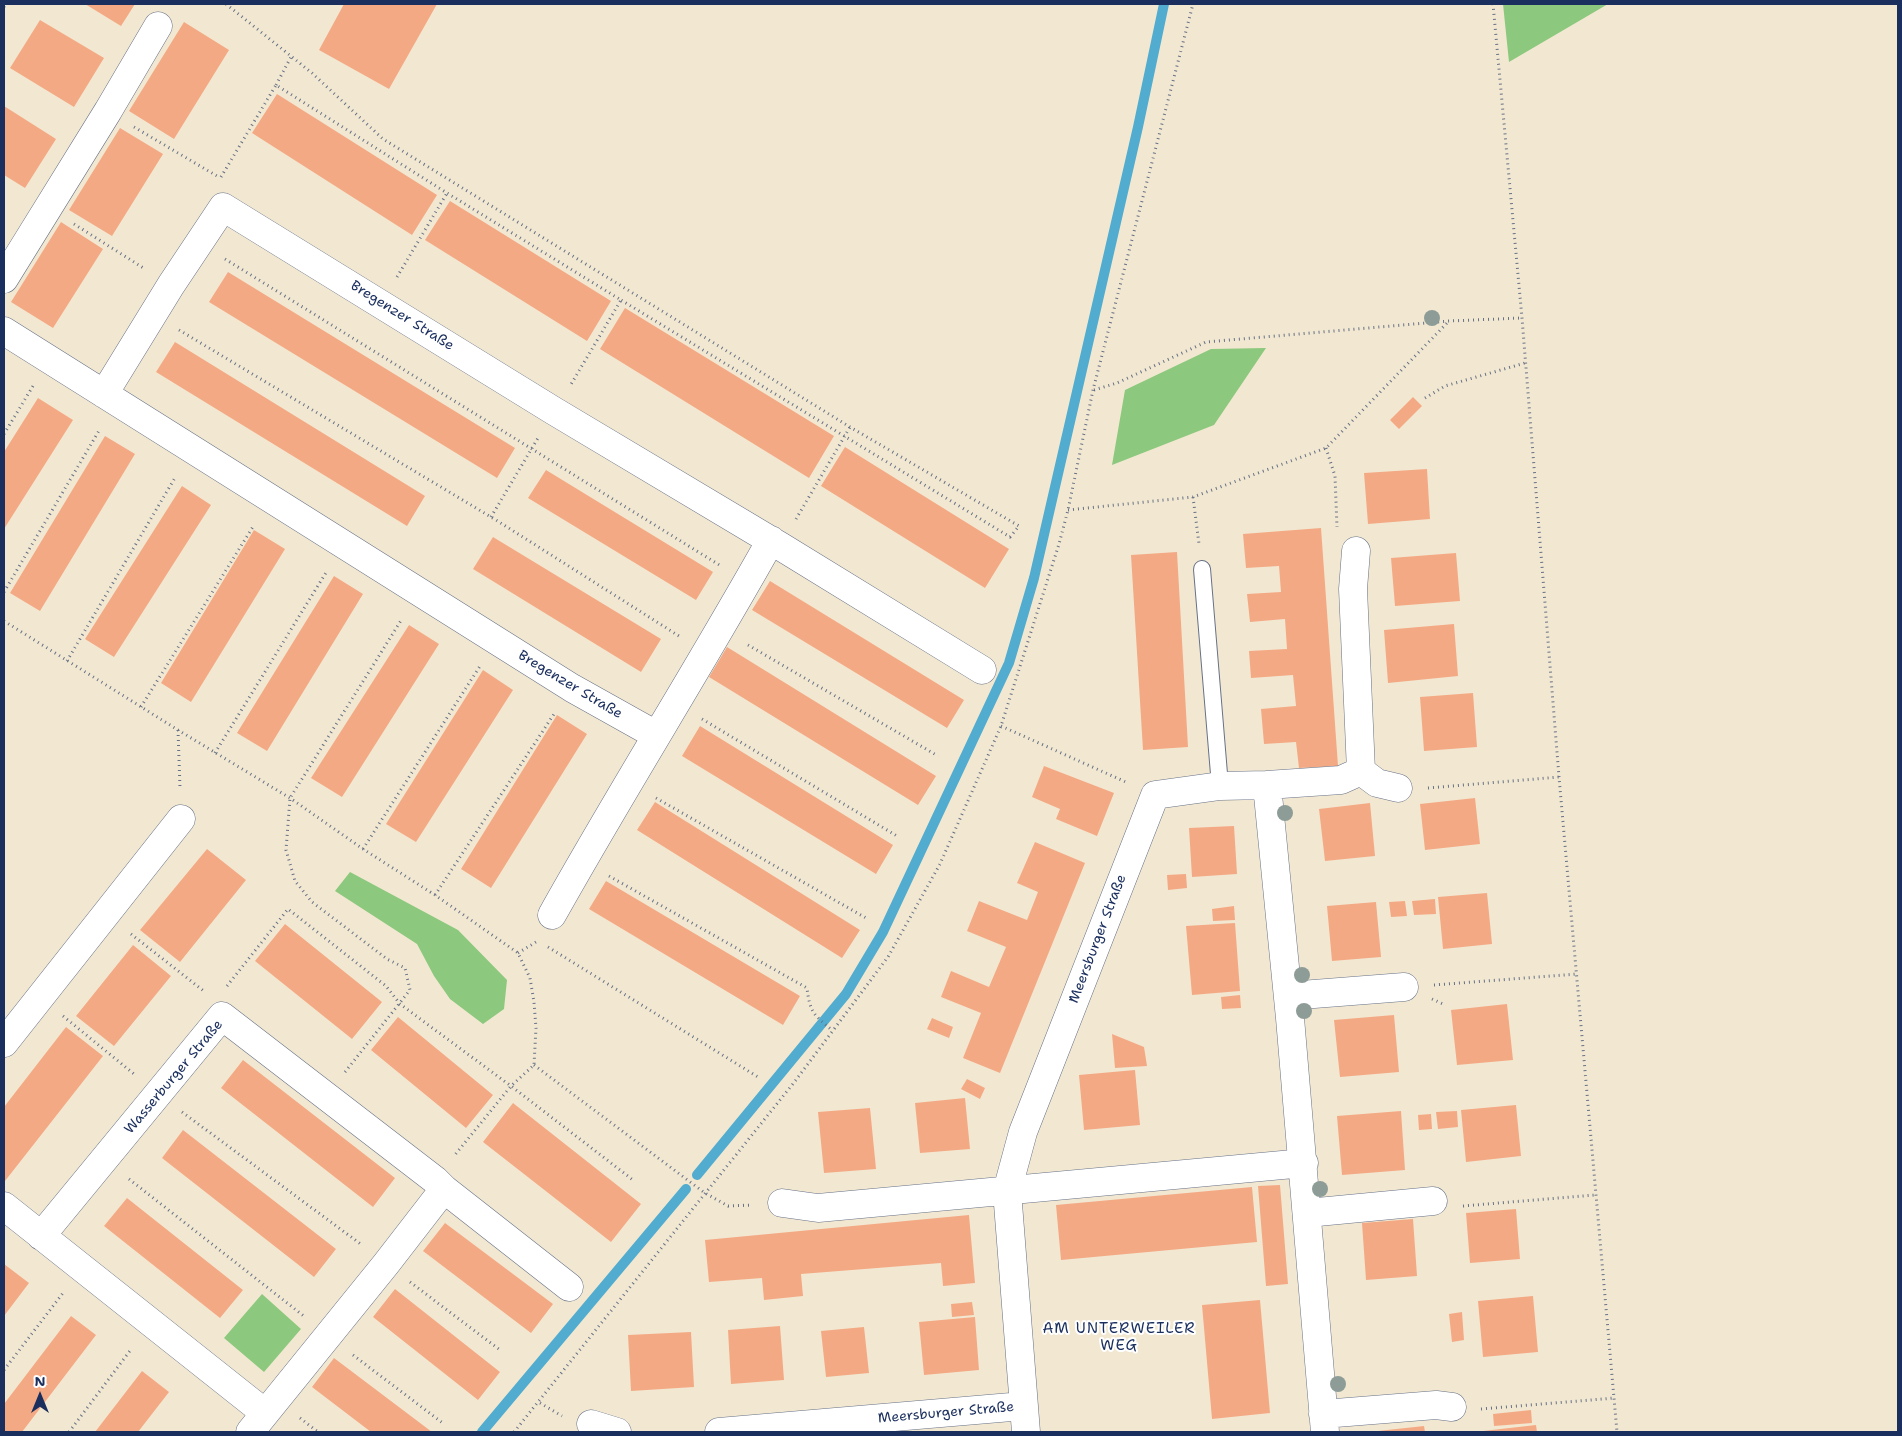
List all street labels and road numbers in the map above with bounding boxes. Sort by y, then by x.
street label: Bregenzer Straße [347,277,457,355]
street label: Bregenzer Straße [515,647,625,723]
street label: Meersburger Straße [1066,872,1130,1006]
street label: Wasserburger Straße [121,1017,227,1137]
street label: Meersburger Straße [877,1399,1015,1427]

